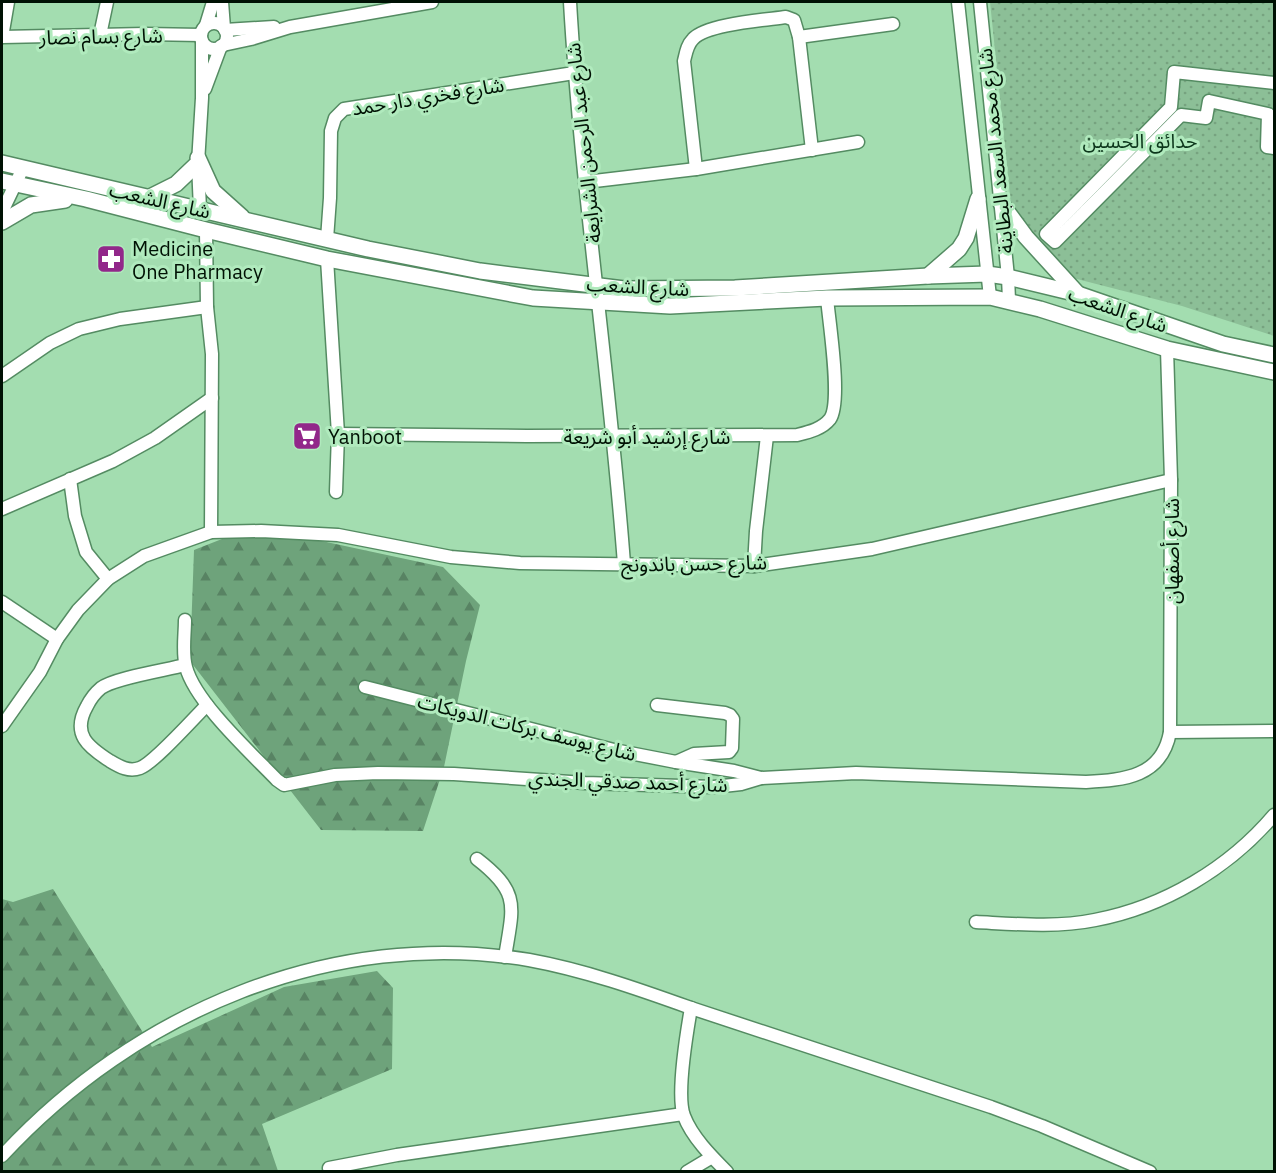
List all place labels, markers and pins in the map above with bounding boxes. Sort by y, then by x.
place label: Medicine One Pharmacy [132,235,263,285]
pharmacy icon: Medicine One Pharmacy [95,243,127,275]
supermarket icon: Yanboot [291,420,323,452]
place label: Yanboot [328,423,402,450]

